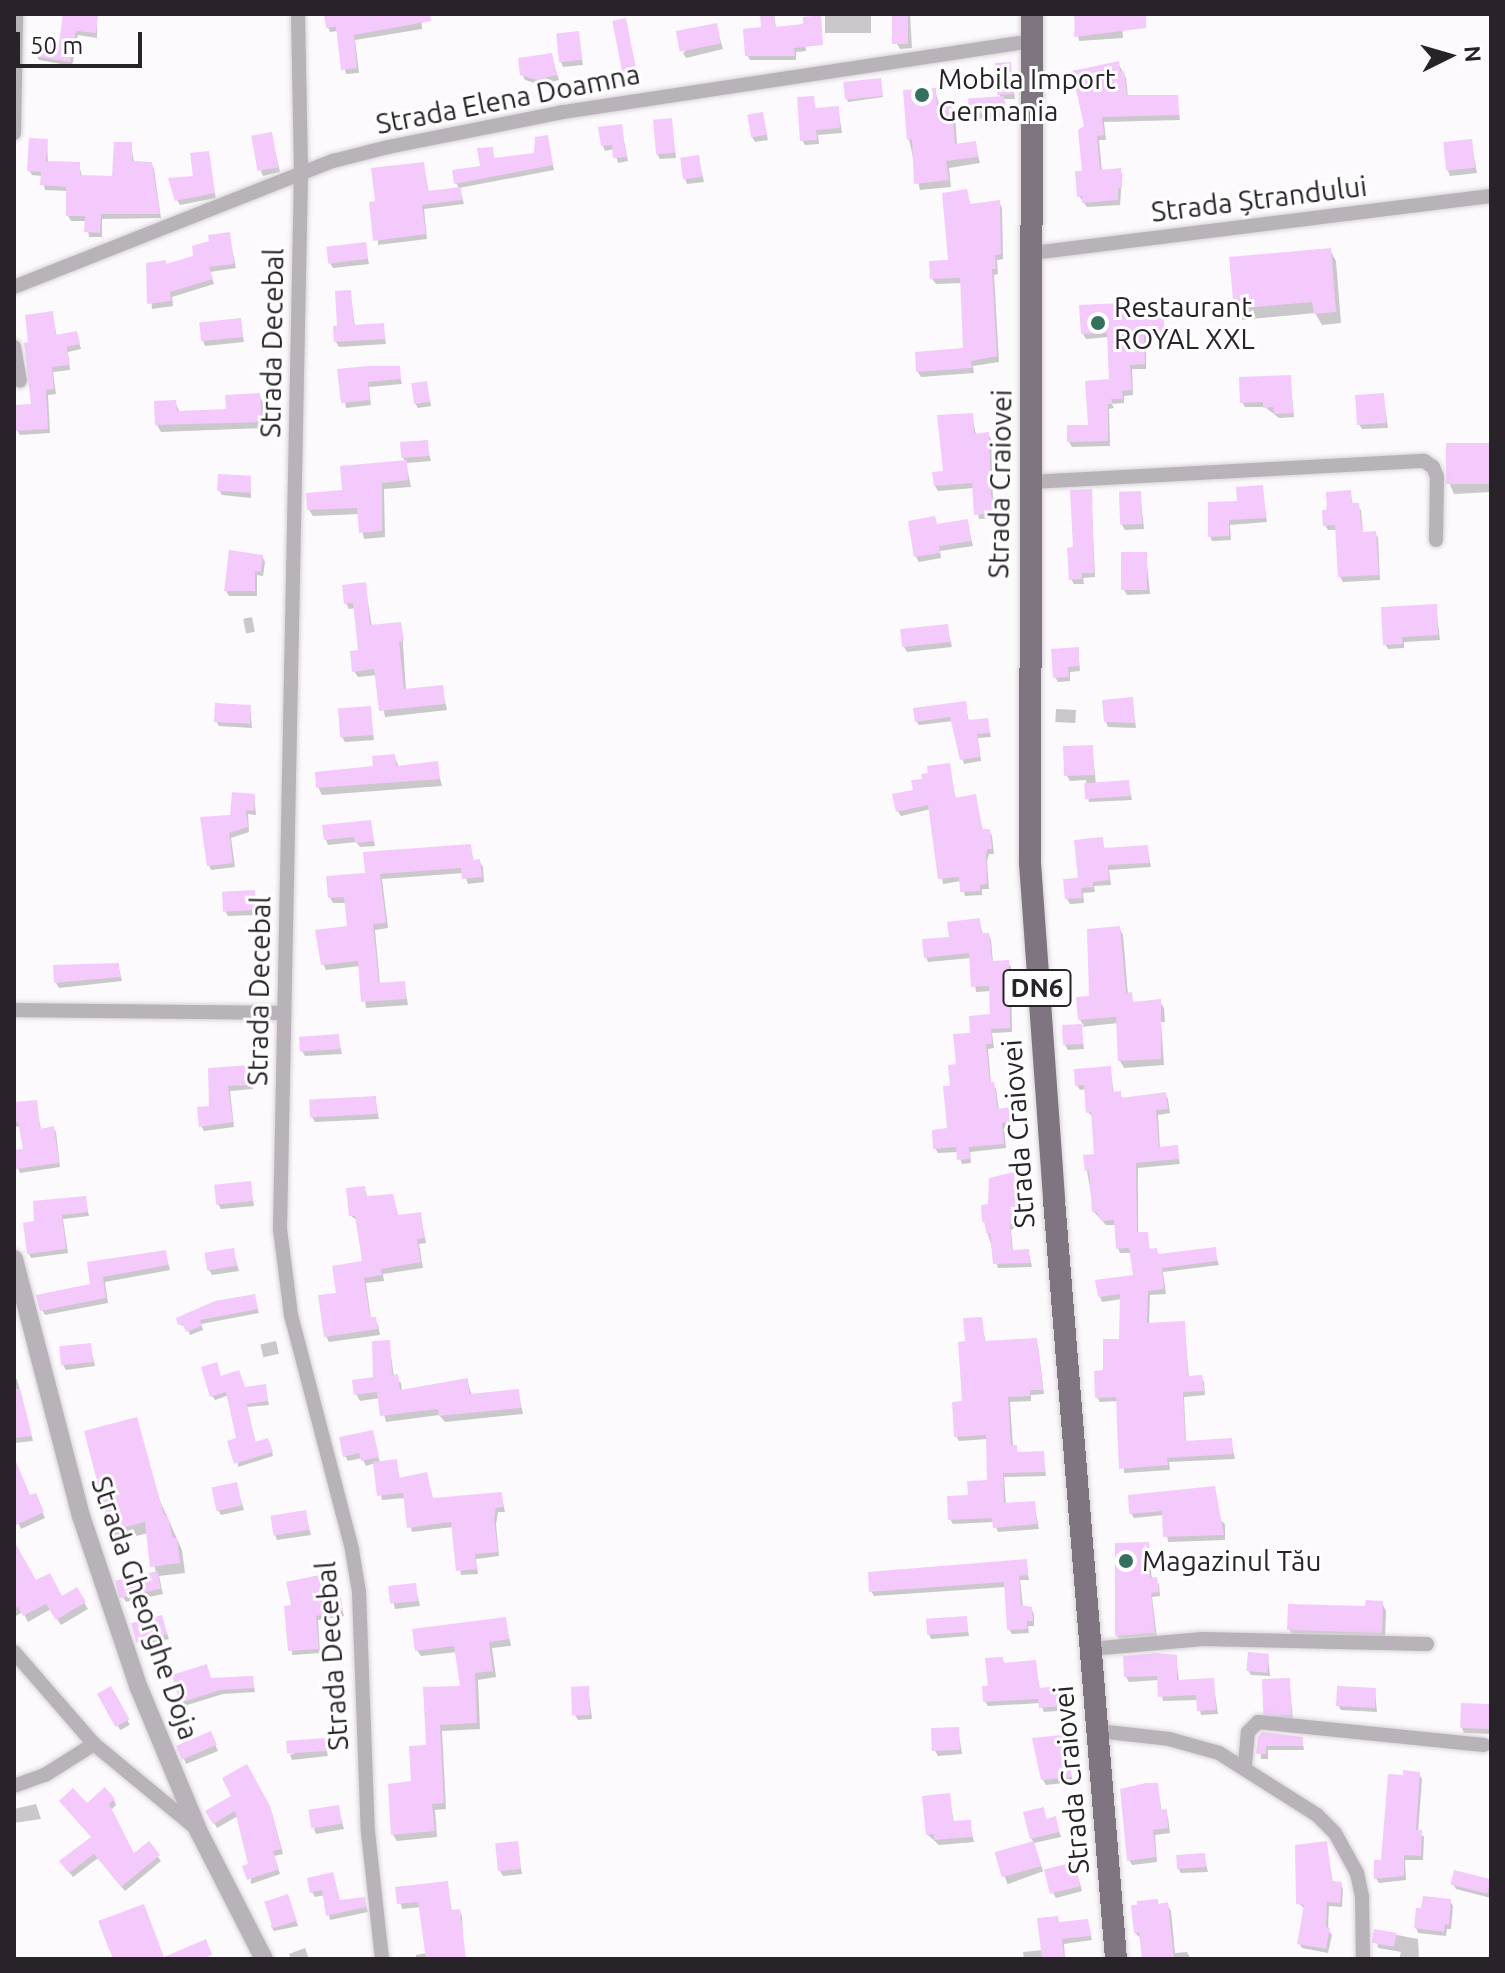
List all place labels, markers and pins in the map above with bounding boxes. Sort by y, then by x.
place label: Mobila Import Germania [938,62,1116,128]
marker: Mobila Import Germania [913,86,931,104]
place label: Restaurant ROYAL XXL [1114,290,1255,356]
marker: Restaurant ROYAL XXL [1089,314,1107,332]
place label: Magazinul Tău [1142,1544,1321,1578]
marker: Magazinul Tău [1117,1552,1135,1570]

